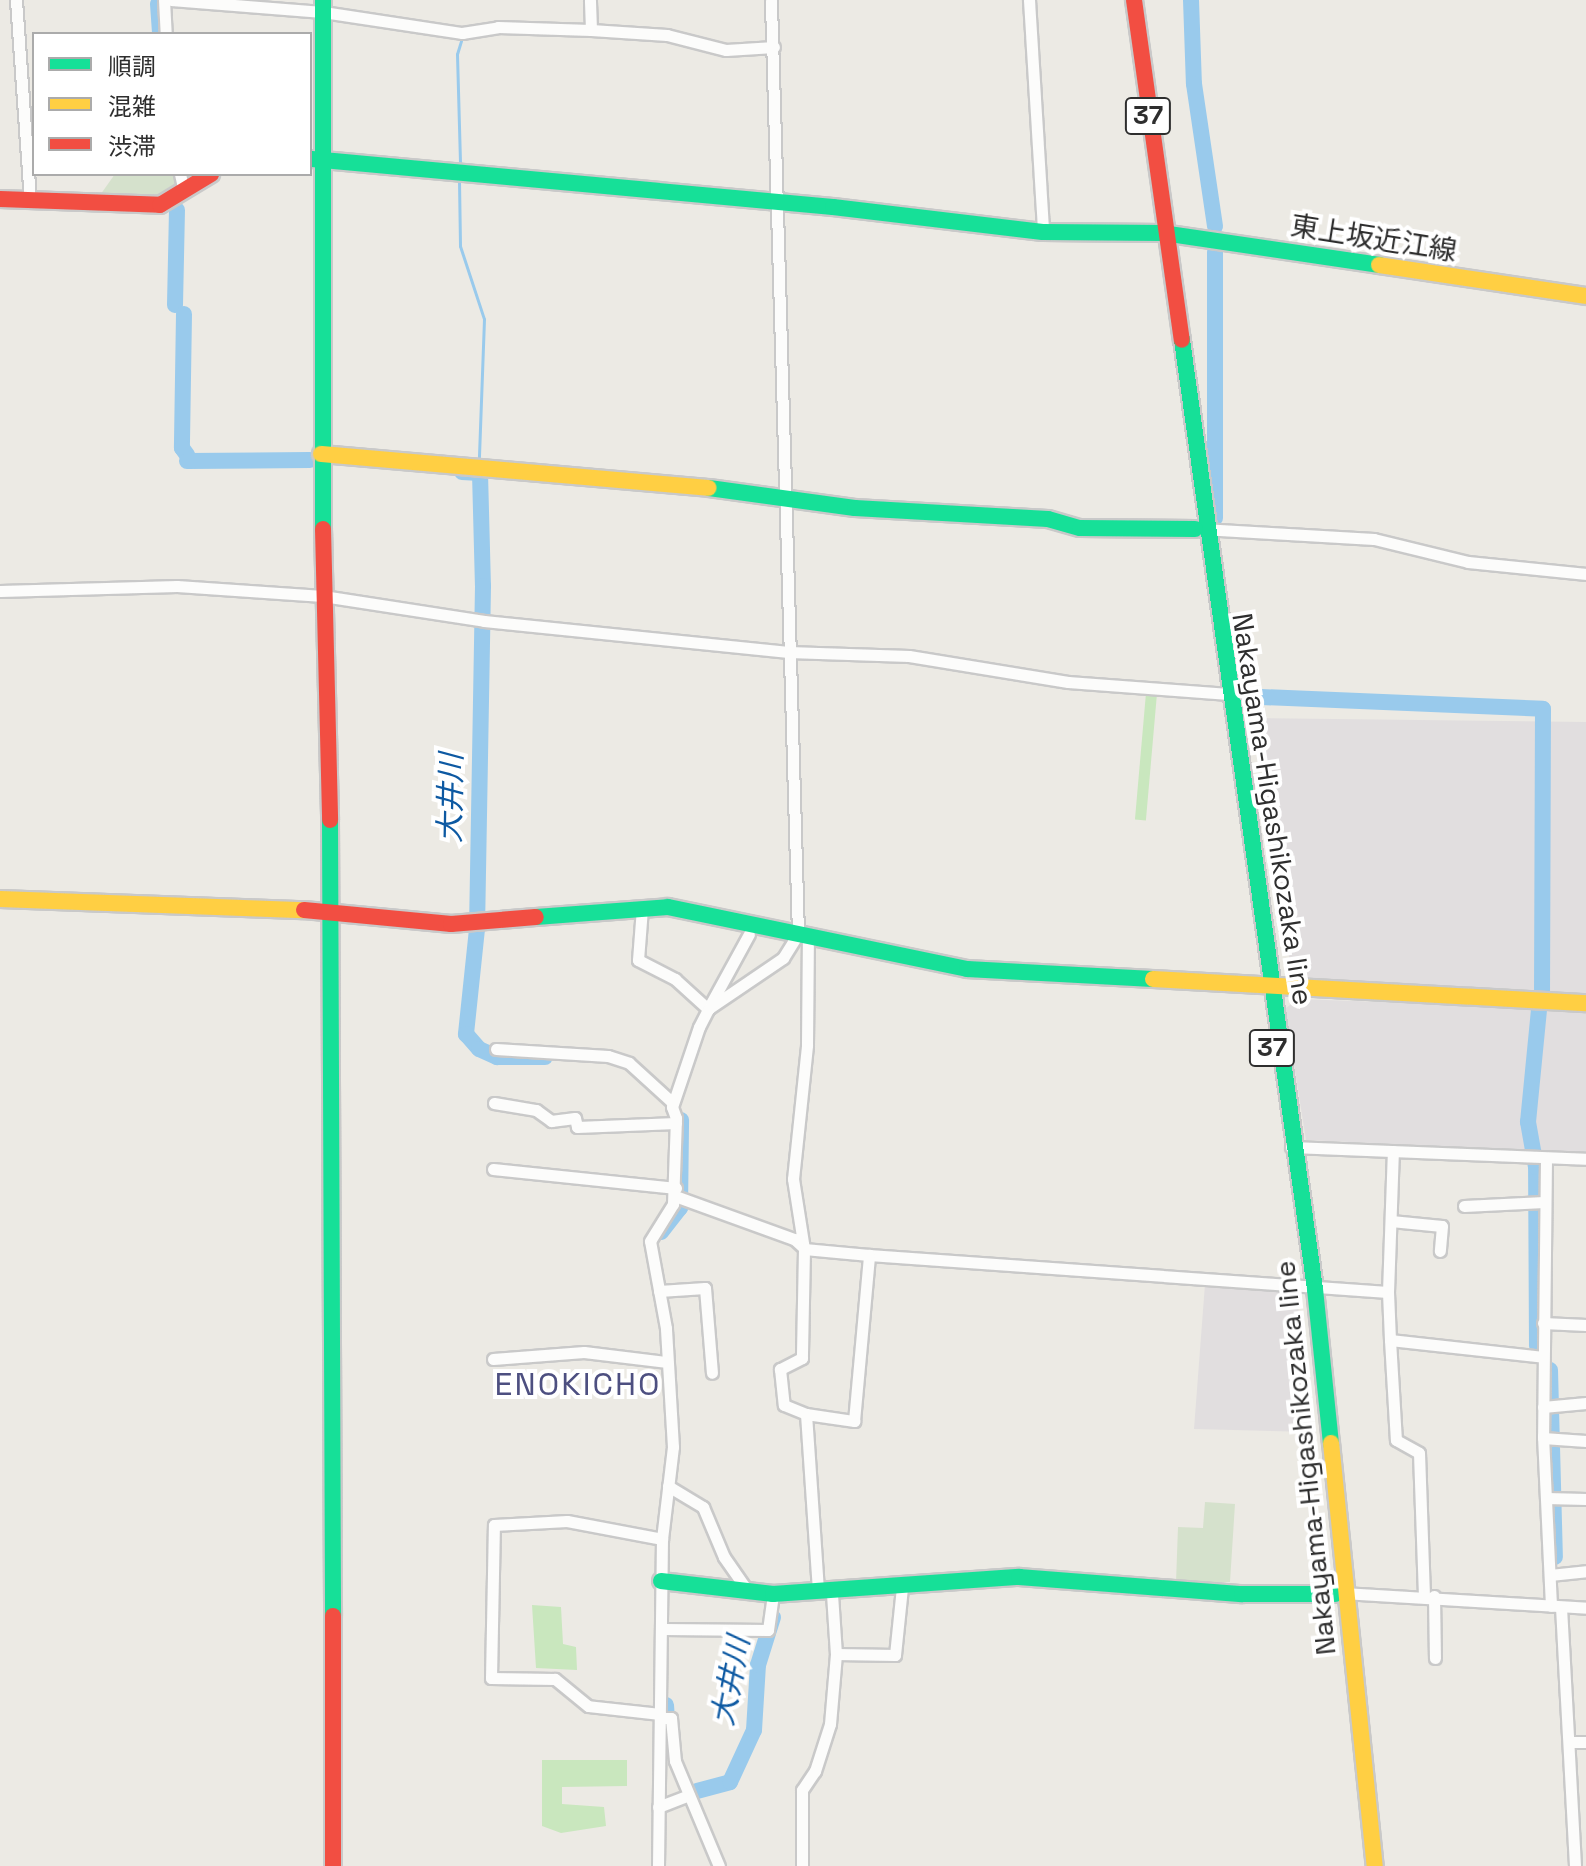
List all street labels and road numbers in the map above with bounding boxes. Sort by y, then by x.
road number: 37 [1124,94,1172,138]
street label: 東上坂近江線 [1288,208,1460,268]
street label: Nakayama-Higashikozaka line [1225,611,1321,1007]
road number: 37 [1248,1026,1296,1070]
street label: Nakayama-Higashikozaka line [1268,1259,1342,1657]

